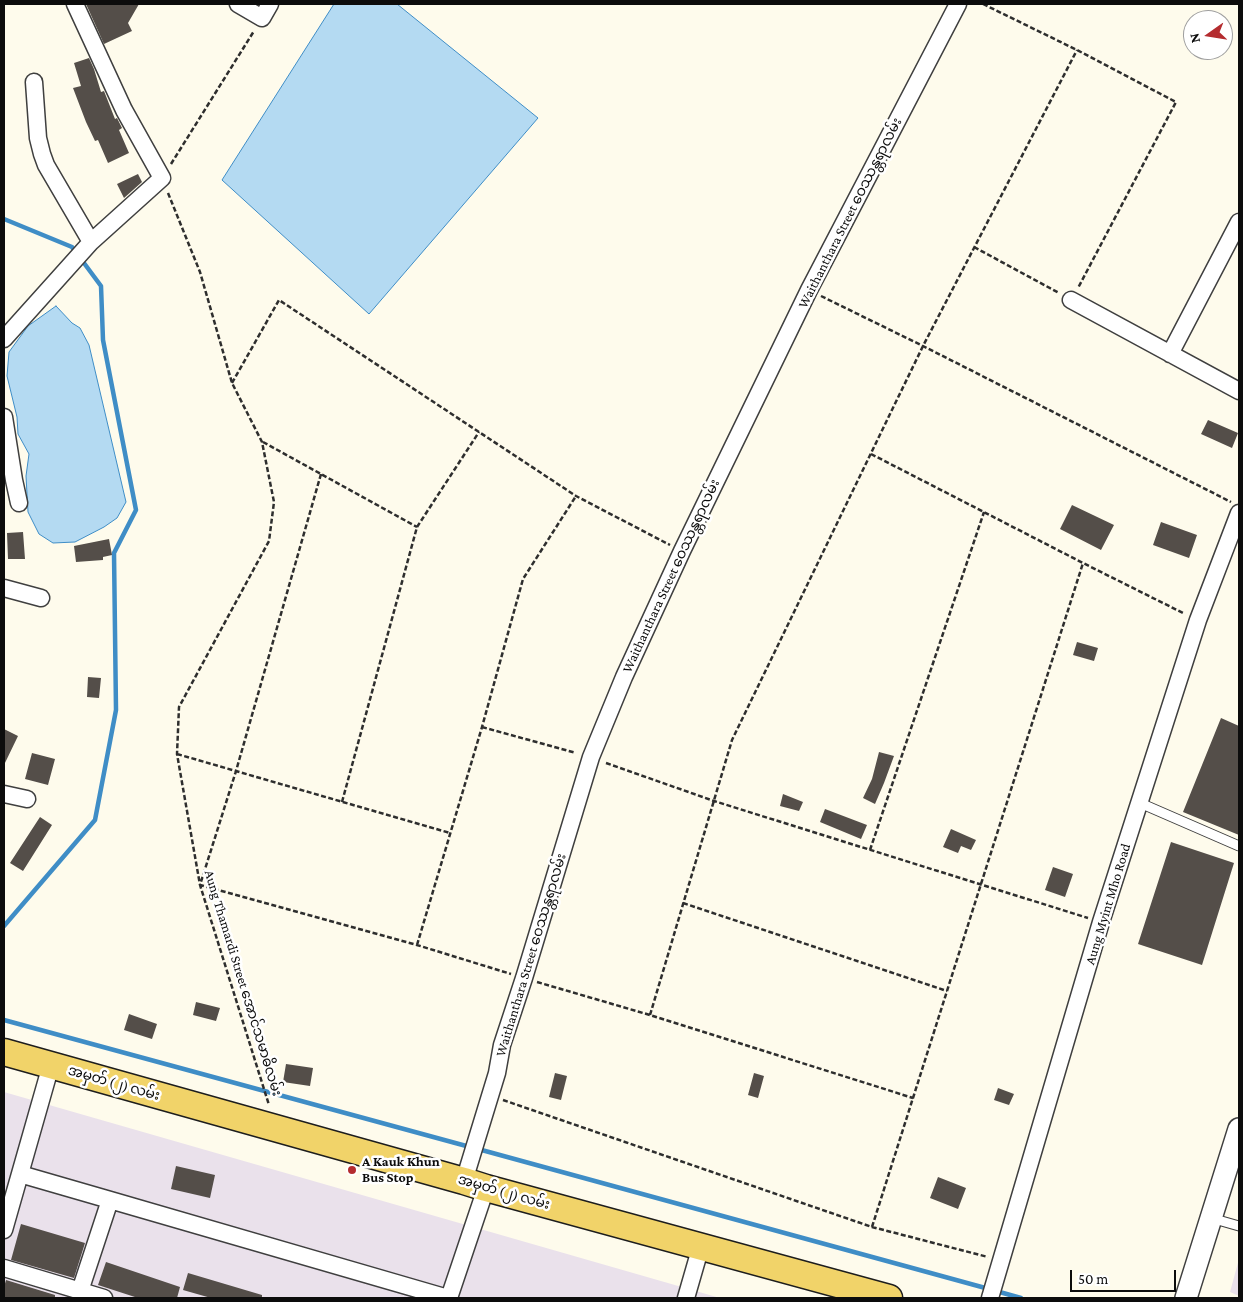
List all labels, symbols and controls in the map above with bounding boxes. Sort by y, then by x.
north arrow [1183,10,1233,60]
text: N [1185,32,1203,45]
street label: Waithanthara Street ဝေဿန္တရာလမ်း [794,115,906,311]
street label: Waithanthara Street ဝေဿန္တရာလမ်း [619,477,723,675]
street label: Aung Myint Mho Road [1082,841,1134,967]
street label: Waithanthara Street ဝေဿန္တရာလမ်း [492,851,570,1059]
street label: Aung Thamardi Street အောင်သမာဓိလမ်း [201,868,285,1098]
street label: အမှတ် (၂) လမ်း [66,1062,162,1104]
place label: A Kauk Khun Bus Stop [362,1154,440,1186]
marker: A Kauk Khun Bus Stop [346,1164,358,1176]
street label: အမှတ် (၂) လမ်း [456,1171,552,1213]
scale bar [1073,1260,1179,1292]
text: 50 m [1078,1271,1108,1287]

